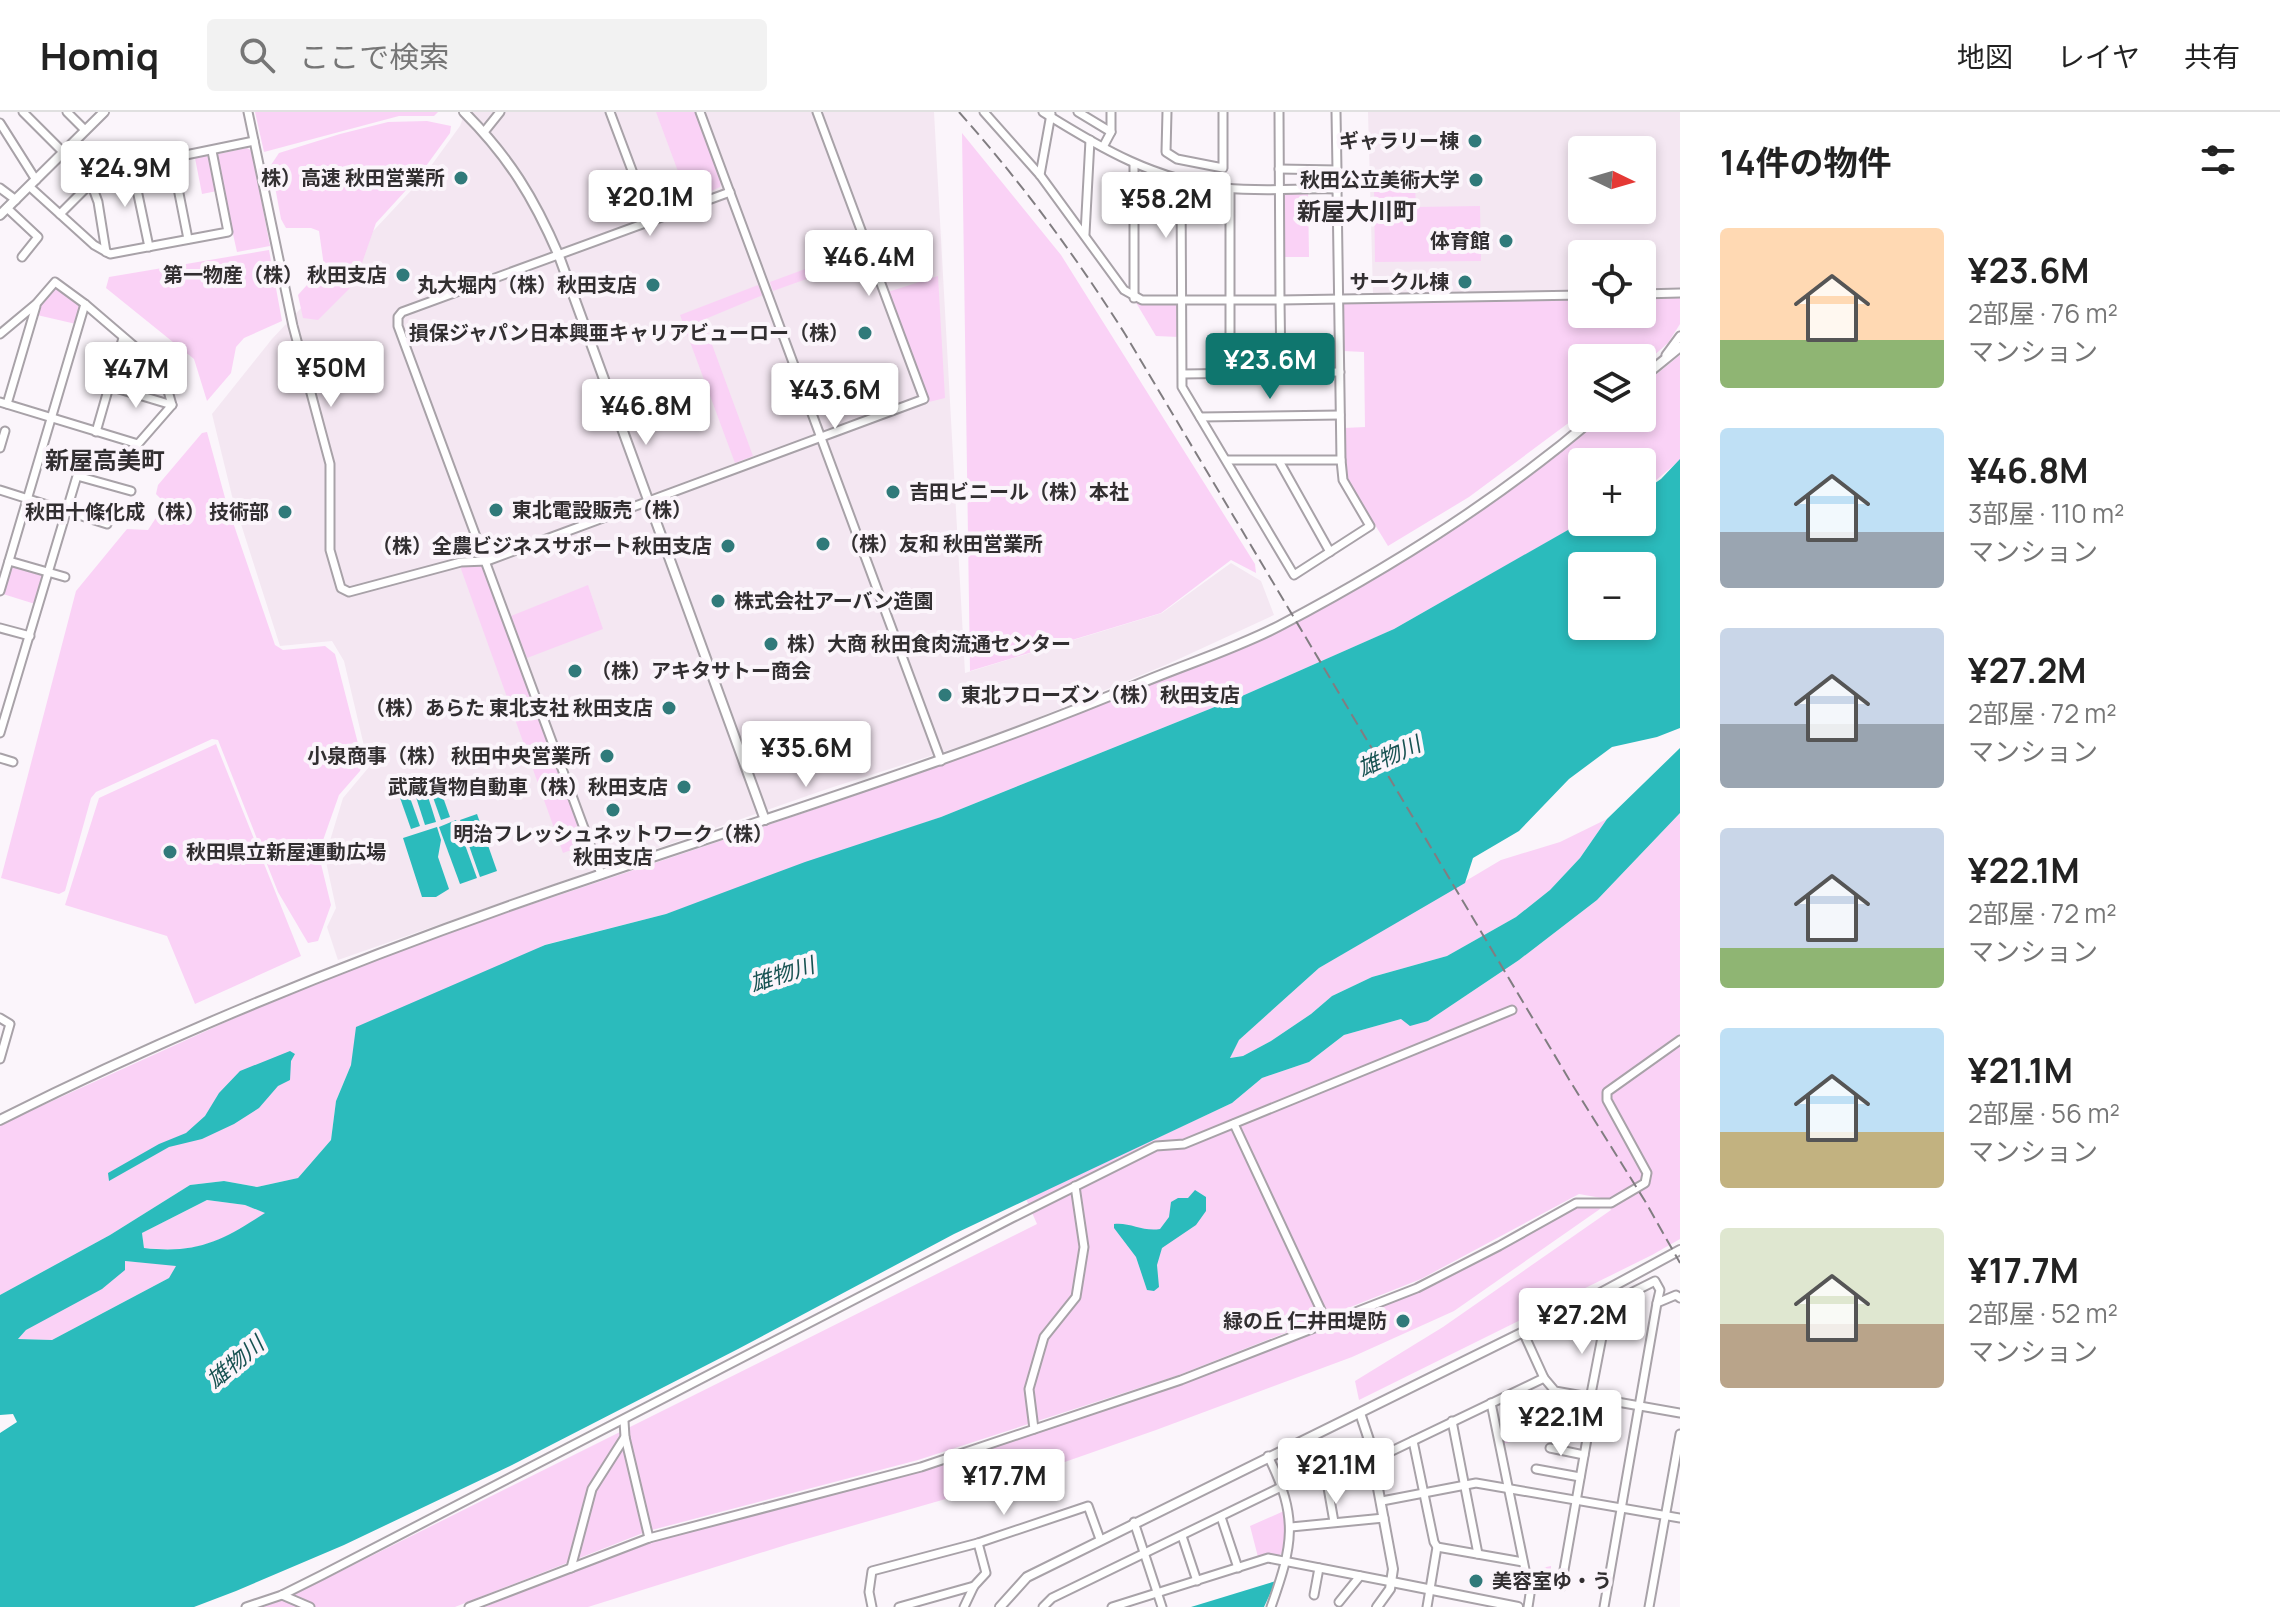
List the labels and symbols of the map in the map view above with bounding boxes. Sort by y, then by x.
place label: ギャラリー棟 [1339,127,1459,154]
marker: ギャラリー棟 [1466,132,1484,150]
north arrow [1568,136,1656,224]
pin: ¥24.9M [60,141,190,209]
place label: 株）高速 秋田営業所 [261,164,445,191]
place label: 秋田公立美術大学 [1300,166,1460,193]
marker: 株）高速 秋田営業所 [452,169,470,187]
pin: ¥20.1M [585,170,715,238]
marker: 秋田公立美術大学 [1467,171,1485,189]
pin: ¥58.2M [1101,172,1231,240]
district label: 新屋大川町 [1297,194,1417,227]
place label: 体育館 [1430,227,1490,254]
pin: ¥46.4M [804,230,934,298]
marker: 体育館 [1497,232,1515,250]
place label: 第一物産（株） 秋田支店 [163,261,387,288]
marker: 第一物産（株） 秋田支店 [394,266,412,284]
place label: サークル棟 [1350,268,1449,295]
place label: 丸大堀内（株）秋田支店 [417,271,637,298]
marker: サークル棟 [1456,273,1474,291]
marker: 丸大堀内（株）秋田支店 [644,276,662,294]
place label: 損保ジャパン日本興亜キャリアビューロー（株） [409,319,849,346]
marker: 損保ジャパン日本興亜キャリアビューロー（株） [856,324,874,342]
pin: ¥23.6M [1205,333,1335,401]
pin: ¥50M [284,341,378,409]
pin: ¥47M [89,342,183,410]
pin: ¥43.6M [770,363,900,431]
pin: ¥46.8M [581,379,711,447]
district label: 新屋高美町 [45,443,165,476]
place label: 吉田ビニール（株）本社 [909,478,1129,505]
marker: 吉田ビニール（株）本社 [884,483,902,501]
place label: 東北電設販売（株） [512,496,692,523]
place label: 秋田十條化成（株） 技術部 [25,498,269,525]
marker: 東北電設販売（株） [487,501,505,519]
marker: 秋田十條化成（株） 技術部 [276,503,294,521]
place label: （株）友和 秋田営業所 [839,530,1043,557]
place label: （株）全農ビジネスサポート秋田支店 [372,532,712,559]
marker: （株）友和 秋田営業所 [814,535,832,553]
marker: （株）全農ビジネスサポート秋田支店 [719,537,737,555]
place label: 株式会社アーバン造園 [734,587,934,614]
marker: 株式会社アーバン造園 [709,592,727,610]
place label: 株）大商 秋田食肉流通センター [787,630,1071,657]
marker: 株）大商 秋田食肉流通センター [762,635,780,653]
place label: （株）アキタサトー商会 [591,657,811,684]
marker: （株）アキタサトー商会 [566,662,584,680]
place label: 東北フローズン（株）秋田支店 [961,681,1240,708]
marker: 東北フローズン（株）秋田支店 [936,686,954,704]
place label: （株）あらた 東北支社 秋田支店 [365,694,653,721]
marker: （株）あらた 東北支社 秋田支店 [660,699,678,717]
pin: ¥35.6M [741,721,871,789]
water label: 雄物川 [1353,728,1427,783]
place label: 小泉商事（株） 秋田中央営業所 [307,742,591,769]
marker: 小泉商事（株） 秋田中央営業所 [598,747,616,765]
place label: 武蔵貨物自動車（株）秋田支店 [388,773,668,800]
marker: 武蔵貨物自動車（株）秋田支店 [675,778,693,796]
marker: 明治フレッシュネットワーク（株） 秋田支店 [604,801,622,819]
place label: 明治フレッシュネットワーク（株） 秋田支店 [453,820,773,870]
place label: 秋田県立新屋運動広場 [186,838,386,865]
marker: 秋田県立新屋運動広場 [161,843,179,861]
water label: 雄物川 [746,949,820,998]
pin: ¥27.2M [1517,1288,1647,1356]
place label: 緑の丘 仁井田堤防 [1223,1307,1387,1334]
marker: 緑の丘 仁井田堤防 [1394,1312,1412,1330]
water label: 雄物川 [200,1328,271,1395]
pin: ¥22.1M [1496,1390,1626,1458]
pin: ¥21.1M [1271,1438,1401,1506]
pin: ¥17.7M [939,1449,1069,1517]
place label: 美容室ゆ・う [1492,1567,1612,1594]
marker: 美容室ゆ・う [1467,1572,1485,1590]

